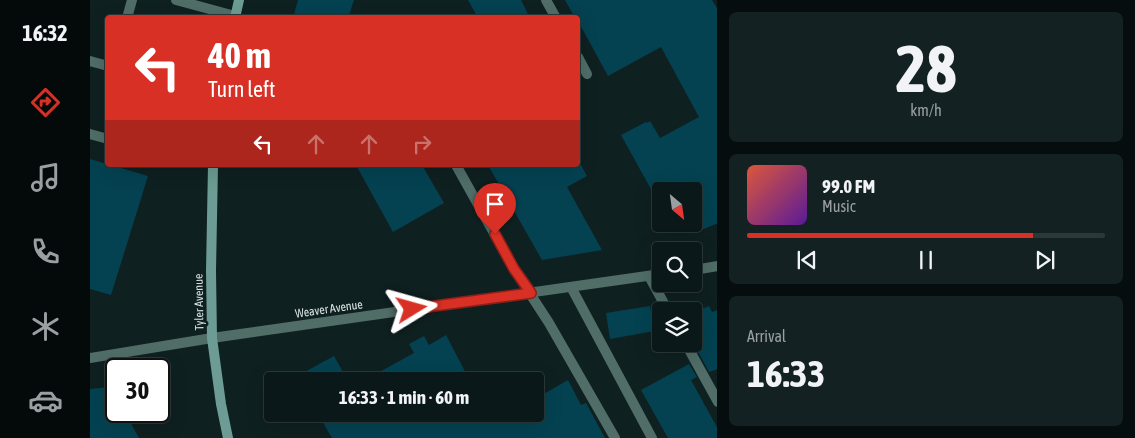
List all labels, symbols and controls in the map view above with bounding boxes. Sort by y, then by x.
text: 16:32 [22,20,68,46]
text: 28 [895,31,957,106]
icon: left [125,35,190,100]
text: 40 m [208,35,271,75]
text: Turn left [208,76,275,102]
icon: directions [28,85,63,120]
text: km/h [910,101,942,119]
icon: left [249,130,277,158]
icon: ahead [302,130,330,158]
icon: ahead [355,130,383,158]
icon: right [408,130,436,158]
icon: music [28,160,63,195]
text: 99.0 FM [822,175,875,197]
north arrow [652,182,702,232]
map controls [652,182,702,352]
pin [474,183,516,234]
icon: arrive [481,190,509,218]
text: Music [822,197,856,215]
icon: phone [28,234,63,269]
button: search [652,242,702,292]
icon: previous [793,246,821,274]
icon: pause [912,246,940,274]
icon: next [1031,246,1059,274]
street label: Tyler Avenue [192,274,206,330]
position arrow [385,282,437,334]
street label: Weaver Avenue [294,297,364,321]
button: layers [652,302,702,352]
icon: climate [28,309,63,344]
text: Arrival [747,327,786,345]
text: 16:33 [747,352,825,395]
speed limit sign: 30 [105,358,170,423]
icon: car [28,383,63,418]
text: 16:33 · 1 min · 60 m [339,386,469,408]

